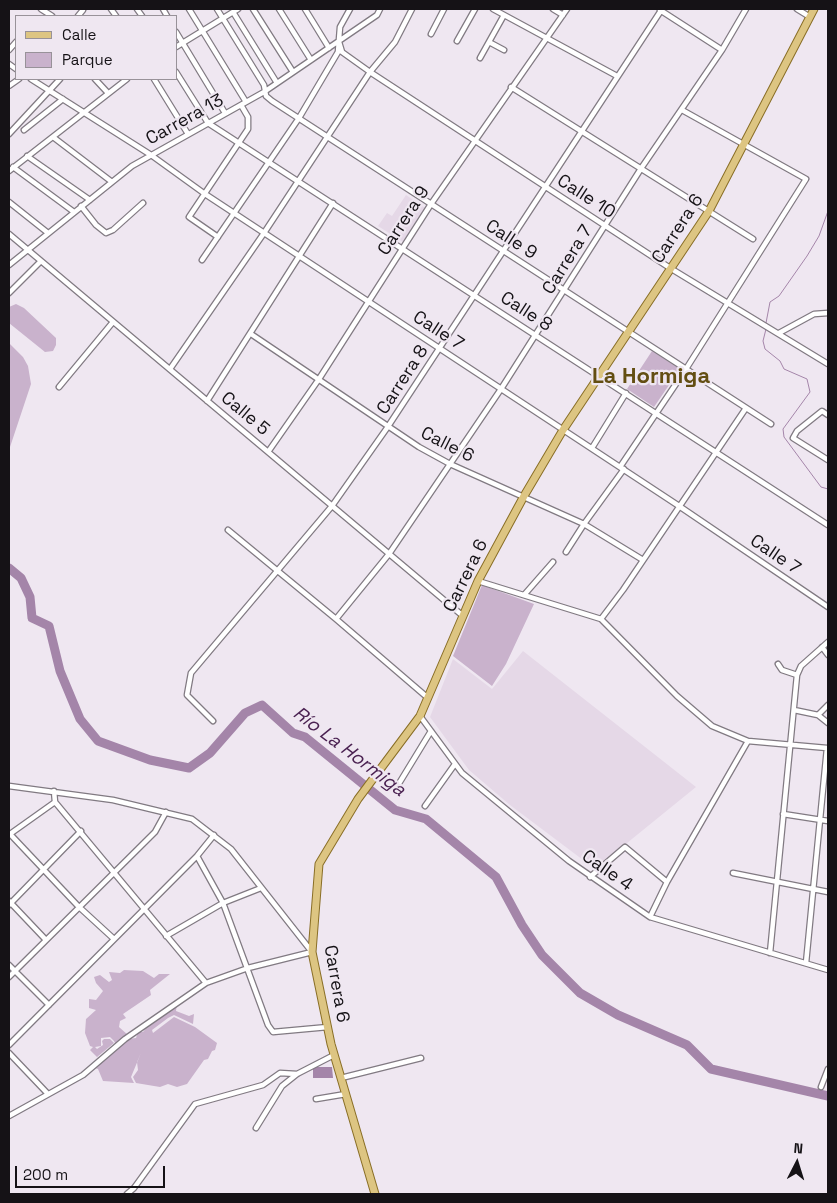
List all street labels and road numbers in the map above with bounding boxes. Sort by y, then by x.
street label: Carrera 13 [142,90,228,150]
street label: Calle 10 [553,170,619,224]
street label: Carrera 9 [374,182,434,260]
street label: Carrera 6 [648,190,708,268]
street label: Calle 9 [481,215,541,265]
street label: Carrera 7 [538,221,598,299]
street label: Calle 8 [496,287,556,337]
street label: Calle 7 [409,307,467,355]
street label: Carrera 8 [373,341,433,419]
street label: Calle 5 [216,387,274,441]
street label: Calle 6 [417,422,477,468]
street label: Calle 7 [746,530,804,580]
street label: Carrera 6 [439,536,493,616]
street label: Calle 4 [577,846,637,896]
street label: Carrera 6 [319,944,353,1024]

